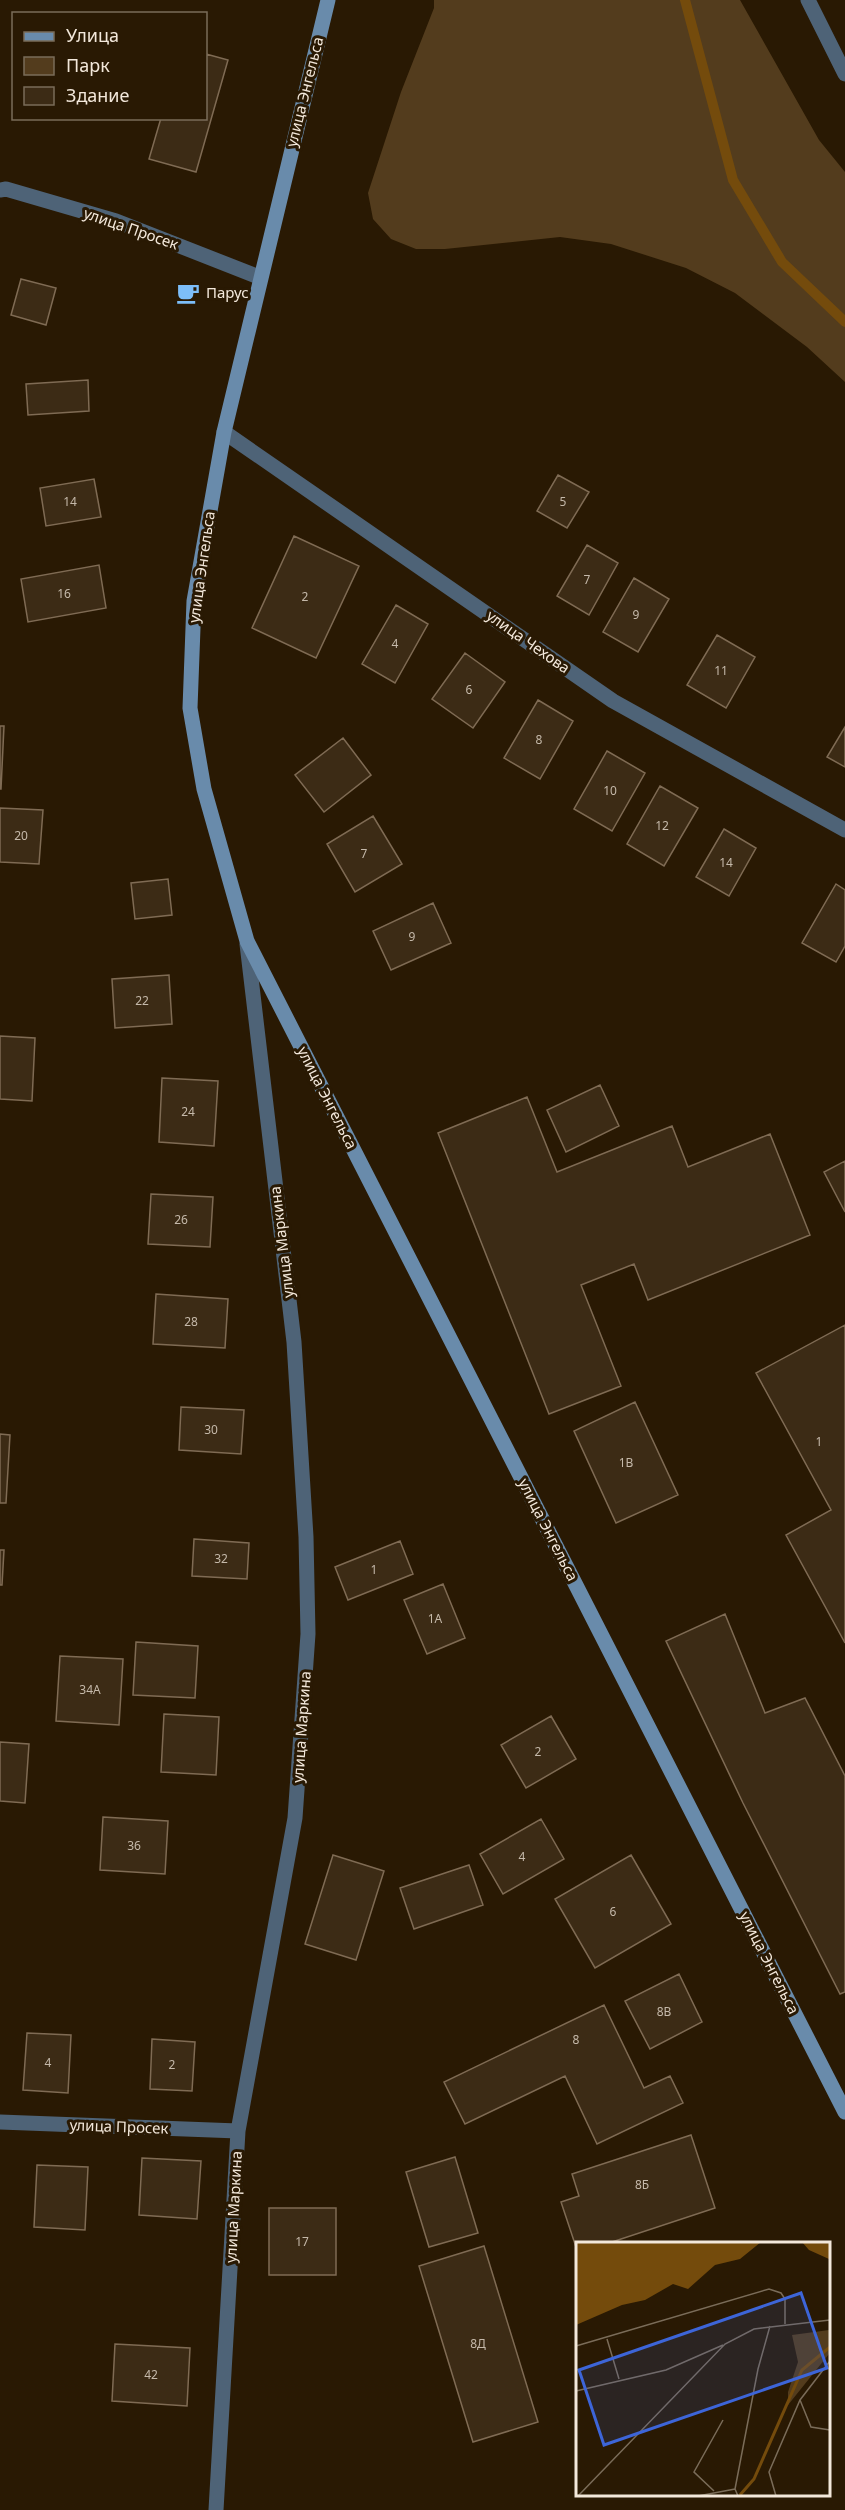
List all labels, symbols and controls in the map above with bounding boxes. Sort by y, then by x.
legend [12,12,207,120]
text: Улица [66,23,119,47]
street label: улица Энгельса [281,35,327,149]
text: Парк [66,53,110,77]
text: Здание [66,83,130,107]
street label: улица Просек [81,202,181,254]
cafe icon: Парус [175,280,201,306]
place label: Парус [206,282,249,302]
house number: 14 [63,493,77,510]
house number: 5 [560,493,567,510]
street label: улица Энгельса [183,510,219,624]
house number: 7 [584,571,591,588]
house number: 16 [57,585,71,602]
house number: 2 [302,588,309,605]
street label: улица Чехова [483,605,574,677]
house number: 9 [633,606,640,623]
house number: 4 [392,635,399,652]
house number: 11 [714,662,728,679]
house number: 6 [466,681,473,698]
house number: 8 [536,731,543,748]
house number: 10 [603,782,617,799]
house number: 12 [655,817,669,834]
house number: 20 [14,827,28,844]
house number: 7 [361,845,368,862]
house number: 14 [719,854,733,871]
house number: 9 [409,928,416,945]
house number: 22 [135,992,149,1009]
street label: улица Энгельса [293,1043,362,1152]
house number: 24 [181,1103,195,1120]
street label: улица Маркина [264,1185,298,1299]
house number: 26 [174,1211,188,1228]
house number: 28 [184,1313,198,1330]
house number: 30 [204,1421,218,1438]
house number: 1 [816,1433,822,1450]
house number: 1В [619,1454,634,1471]
street label: улица Энгельса [514,1475,583,1584]
house number: 32 [214,1550,228,1567]
house number: 1 [371,1561,377,1578]
house number: 1А [428,1610,443,1627]
street label: улица Маркина [287,1670,315,1784]
house number: 34А [79,1681,101,1698]
house number: 2 [535,1743,542,1760]
house number: 36 [127,1837,141,1854]
house number: 4 [519,1848,526,1865]
house number: 6 [610,1903,617,1920]
street label: улица Энгельса [735,1908,804,2017]
house number: 8В [657,2003,672,2020]
house number: 8 [573,2031,580,2048]
house number: 4 [45,2054,52,2071]
house number: 2 [169,2056,176,2073]
street label: улица Просек [69,2114,169,2138]
street label: улица Маркина [220,2150,246,2264]
house number: 8Б [635,2176,649,2193]
house number: 17 [295,2233,309,2250]
inset map [576,2242,830,2495]
house number: 8Д [470,2335,486,2352]
house number: 42 [144,2366,158,2383]

